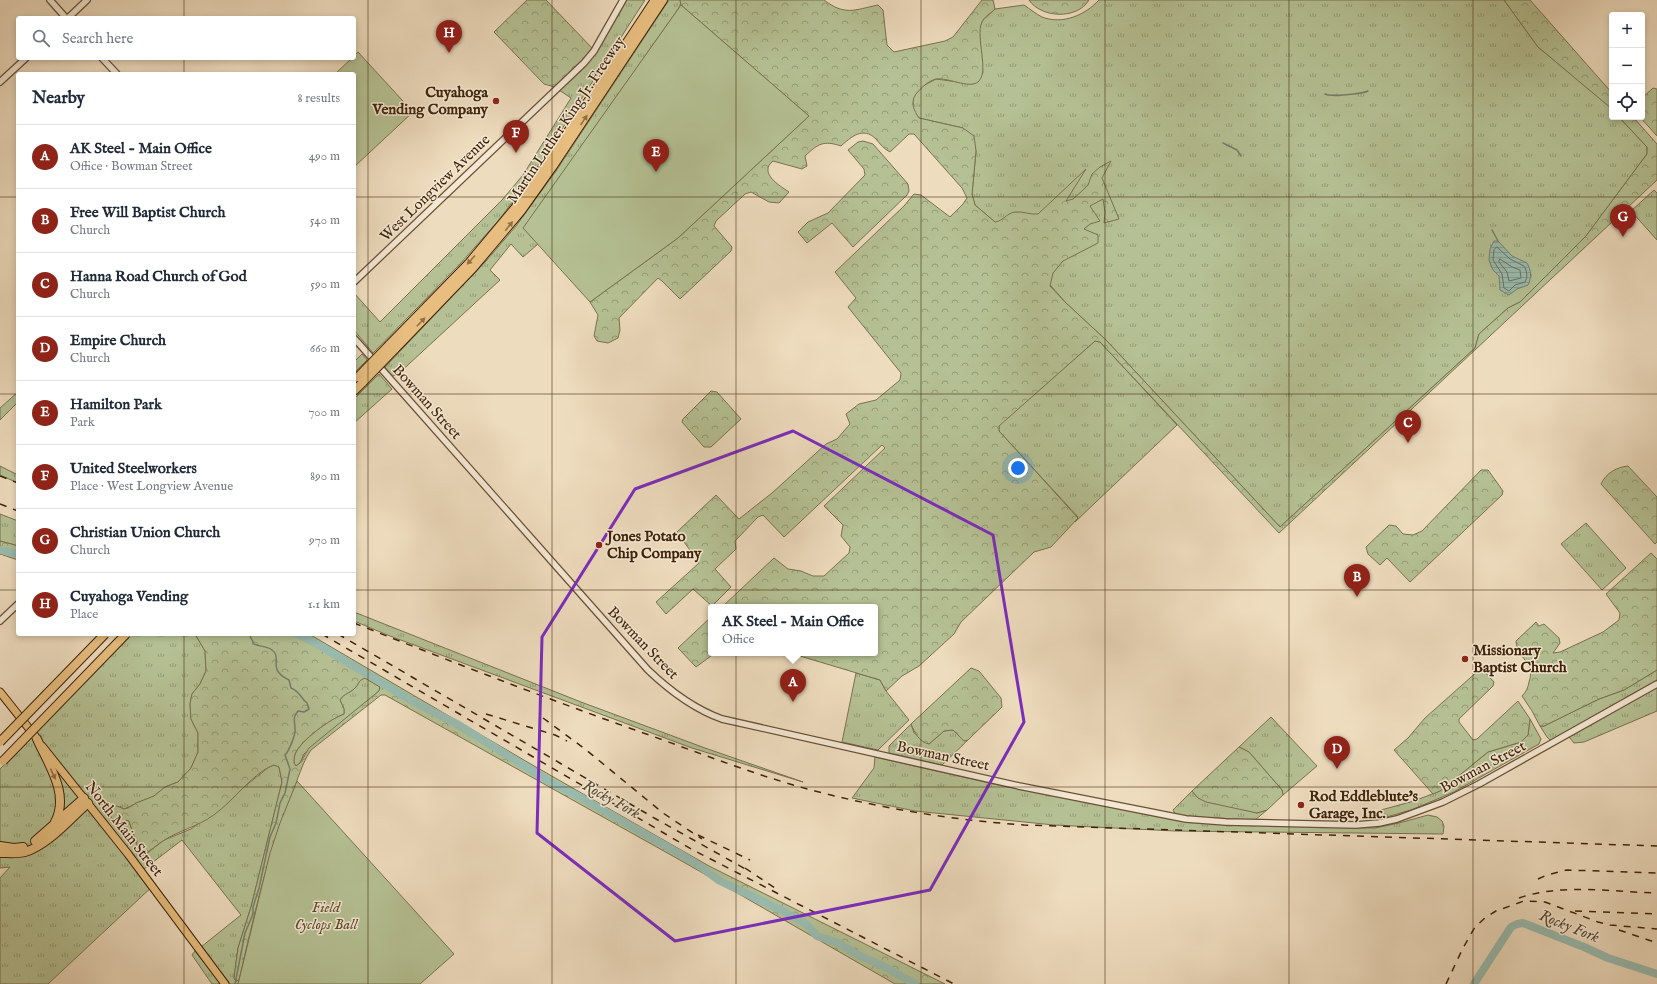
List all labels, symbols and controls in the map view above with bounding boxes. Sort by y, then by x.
map controls [1609,12,1645,120]
button: + [1609,12,1645,48]
search box [16,16,356,60]
pin: H [436,20,462,53]
icon: search [30,27,52,49]
text: Search here [62,29,133,48]
street label: Martin Luther King Jr. Freeway [503,33,629,207]
button: − [1609,48,1645,84]
place label: Cuyahoga Vending Company [371,83,489,119]
button: locate [1609,84,1645,120]
text: Nearby [32,88,85,109]
text: 8 results [297,90,340,107]
marker: Cuyahoga Vending Company [491,96,501,106]
one-way arrow [580,115,588,125]
pin: F [503,120,529,153]
street label: West Longview Avenue [376,130,494,245]
text: AK Steel - Main Office [70,139,212,158]
pin: E [643,139,669,172]
text: A [41,148,49,165]
text: 490 m [309,148,340,165]
text: Office · Bowman Street [70,158,193,175]
text: Free Will Baptist Church [70,203,225,222]
pin: G [1610,204,1636,237]
text: B [41,212,49,229]
text: 540 m [310,212,340,229]
one-way arrow [504,221,513,232]
text: Church [70,222,110,239]
one-way arrow [466,255,475,265]
text: Hanna Road Church of God [70,267,247,286]
text: C [40,276,50,293]
text: 590 m [310,276,340,293]
text: Church [70,286,110,303]
one-way arrow [416,317,426,327]
text: Empire Church [70,331,166,350]
text: D [40,340,50,357]
text: 660 m [310,340,340,357]
text: Church [70,350,110,367]
street label: Bowman Street [388,361,466,443]
text: Hamilton Park [70,395,162,414]
text: E [40,404,50,421]
text: 700 m [308,404,340,421]
pin: C [1395,410,1421,443]
text: Park [70,414,95,431]
your location [1008,458,1028,478]
text: United Steelworkers [70,459,197,478]
text: F [41,468,49,485]
text: 890 m [310,468,340,485]
text: Place · West Longview Avenue [70,478,233,495]
text: Christian Union Church [70,523,220,542]
place label: Jones Potato Chip Company [605,527,702,563]
text: G [40,532,50,549]
text: 970 m [309,532,340,549]
marker: Jones Potato Chip Company [594,540,604,550]
text: Church [70,542,110,559]
pin: B [1344,564,1370,597]
text: Cuyahoga Vending [70,587,188,606]
text: H [39,596,51,613]
text: 1.1 km [308,596,340,613]
street label: Bowman Street [603,602,683,684]
popup [708,604,878,656]
text: Place [70,606,98,623]
text: AK Steel - Main Office [722,612,864,631]
text: Office [722,631,755,648]
place label: Missionary Baptist Church [1473,641,1568,677]
marker: Missionary Baptist Church [1460,654,1470,664]
pin: A [780,669,806,702]
pin: D [1324,736,1350,769]
street label: Bowman Street [1437,736,1529,798]
street label: Bowman Street [895,737,991,775]
one-way arrow [50,768,56,780]
water label: Rocky Fork [579,776,644,824]
street label: North Main Street [81,778,167,880]
place label: Rod Eddleblute's Garage, Inc. [1309,787,1419,823]
marker: Rod Eddleblute's Garage, Inc. [1296,800,1306,810]
park label: Field Cyclops Ball [295,898,359,934]
water label: Rocky Fork [1536,906,1603,948]

